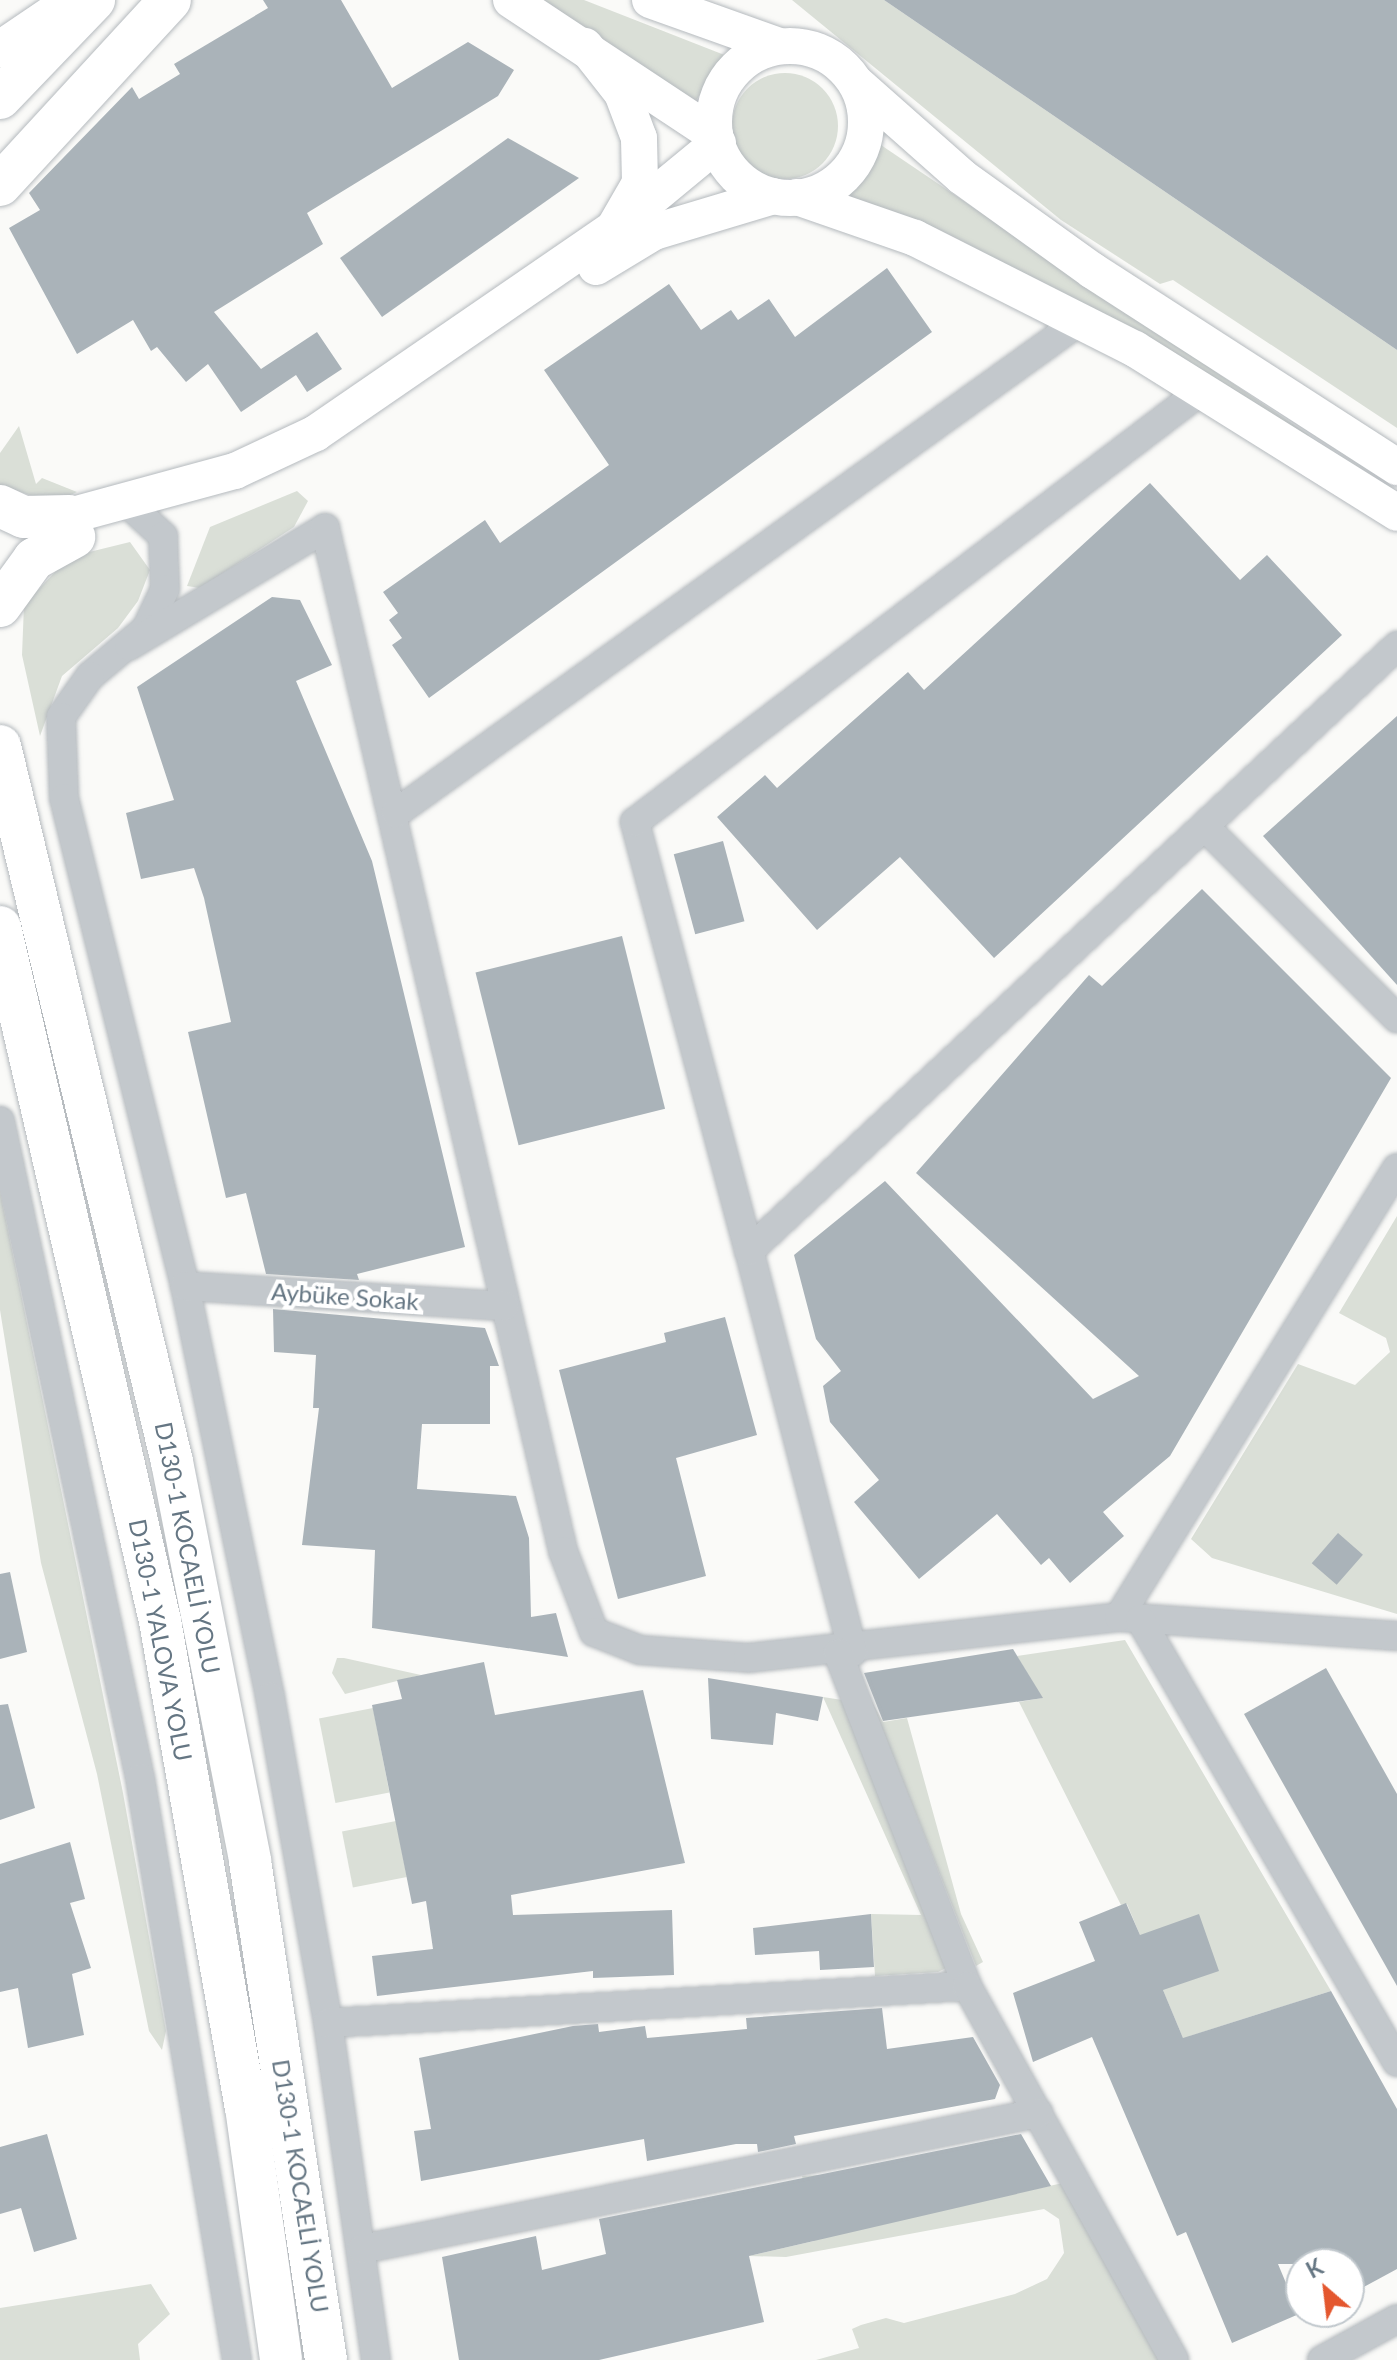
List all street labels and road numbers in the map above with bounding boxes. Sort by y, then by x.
street label: Aybüke Sokak [270,1276,420,1316]
street label: D130-1 KOCAELİ YOLU [149,1419,227,1677]
street label: D130-1 YALOVA YOLU [123,1515,199,1765]
street label: D130-1 KOCAELİ YOLU [267,2057,335,2315]

